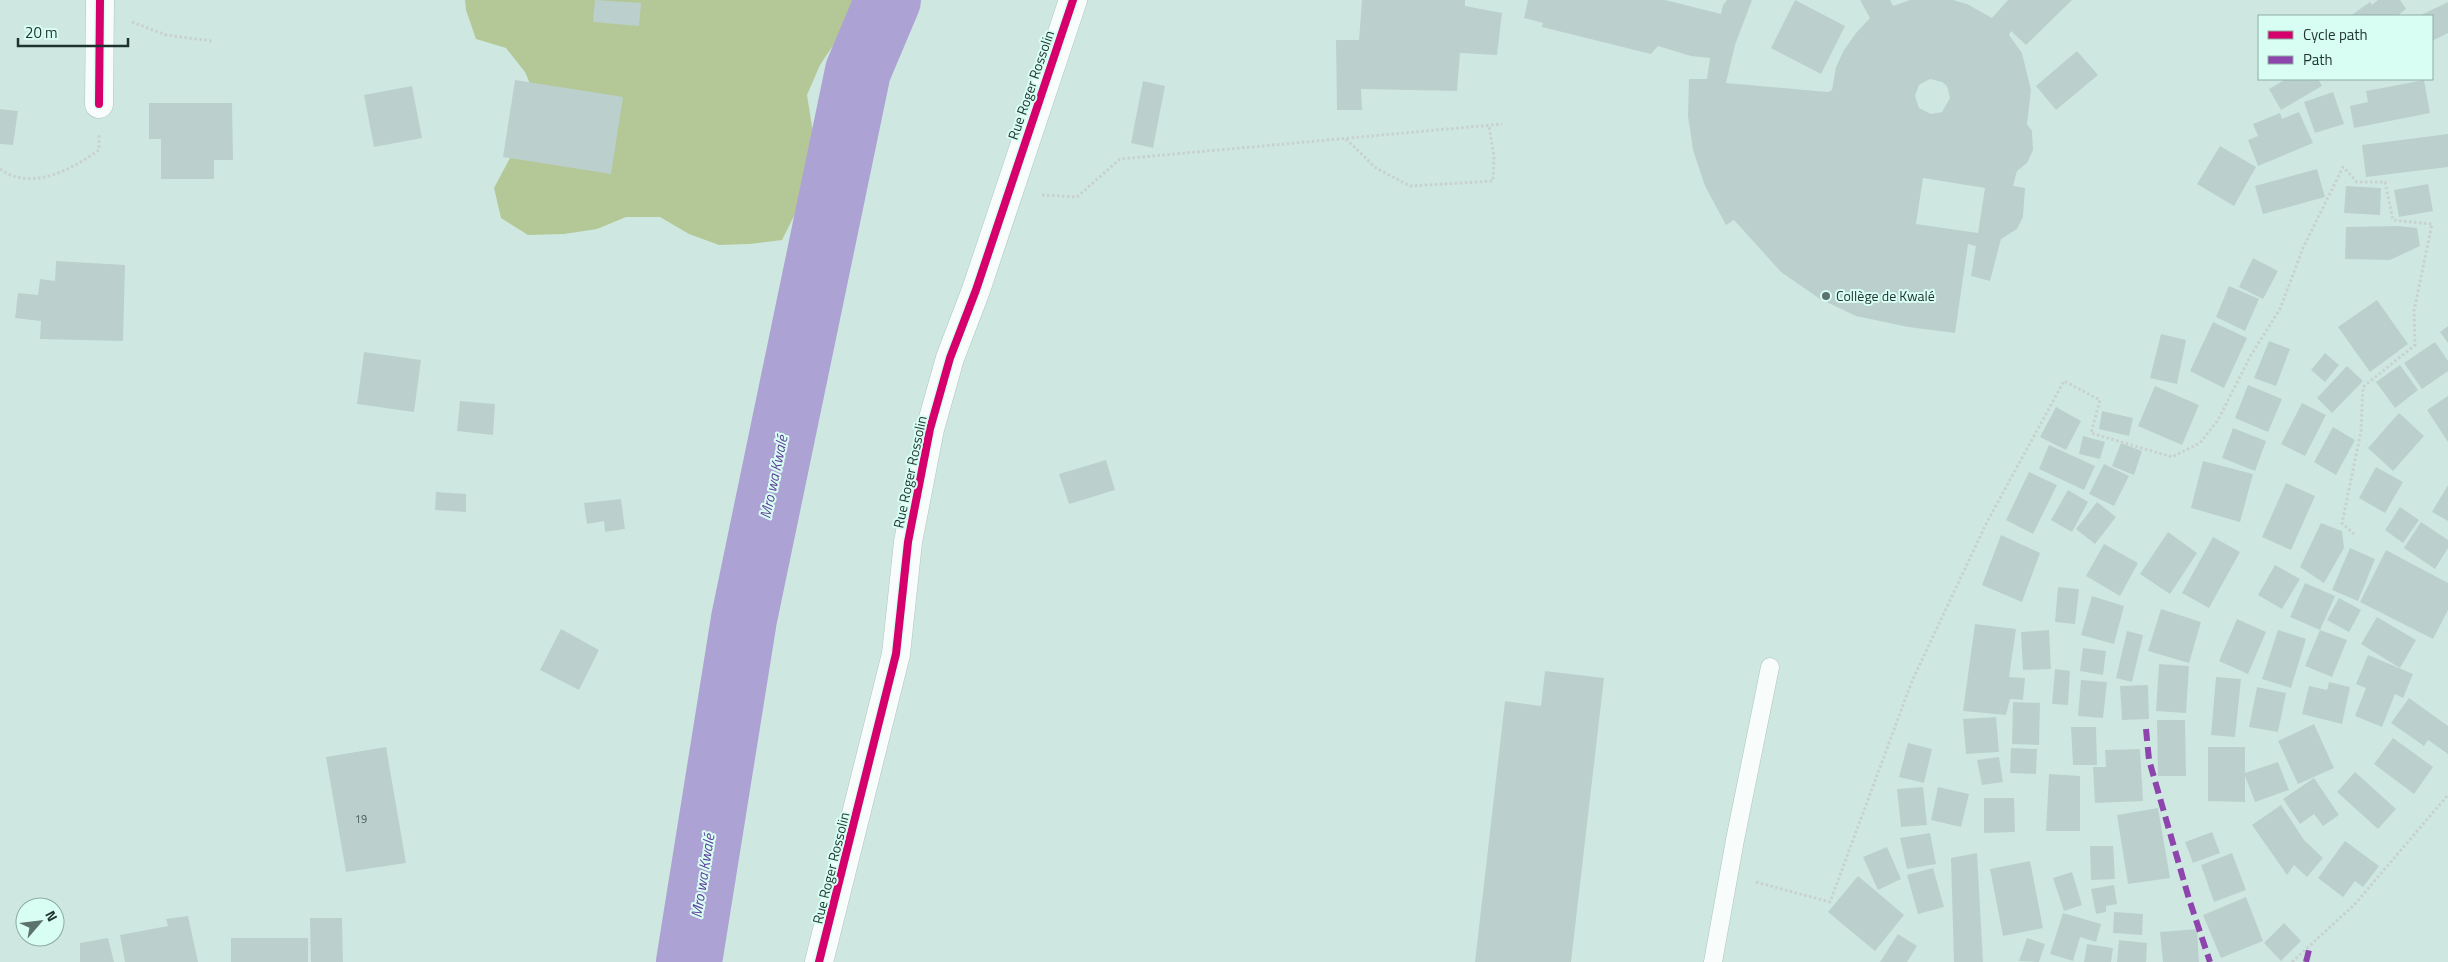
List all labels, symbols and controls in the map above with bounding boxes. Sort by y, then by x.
scale bar [18,15,128,47]
legend [2258,15,2433,80]
text: 20 m [25,21,58,44]
text: Cycle path [2303,23,2368,46]
street label: Rue Roger Rossolin [1002,27,1059,142]
text: Path [2303,48,2333,71]
place label: Collège de Kwalé [1836,285,1935,306]
marker: Collège de Kwalé [1820,290,1832,302]
street label: Rue Roger Rossolin [887,414,932,530]
water label: Mro wa Kwalé [753,432,794,521]
street label: Rue Roger Rossolin [806,810,855,926]
house number: 19 [355,811,367,827]
water label: Mro wa Kwalé [685,831,721,920]
north arrow [15,897,65,947]
text: N [40,906,63,925]

